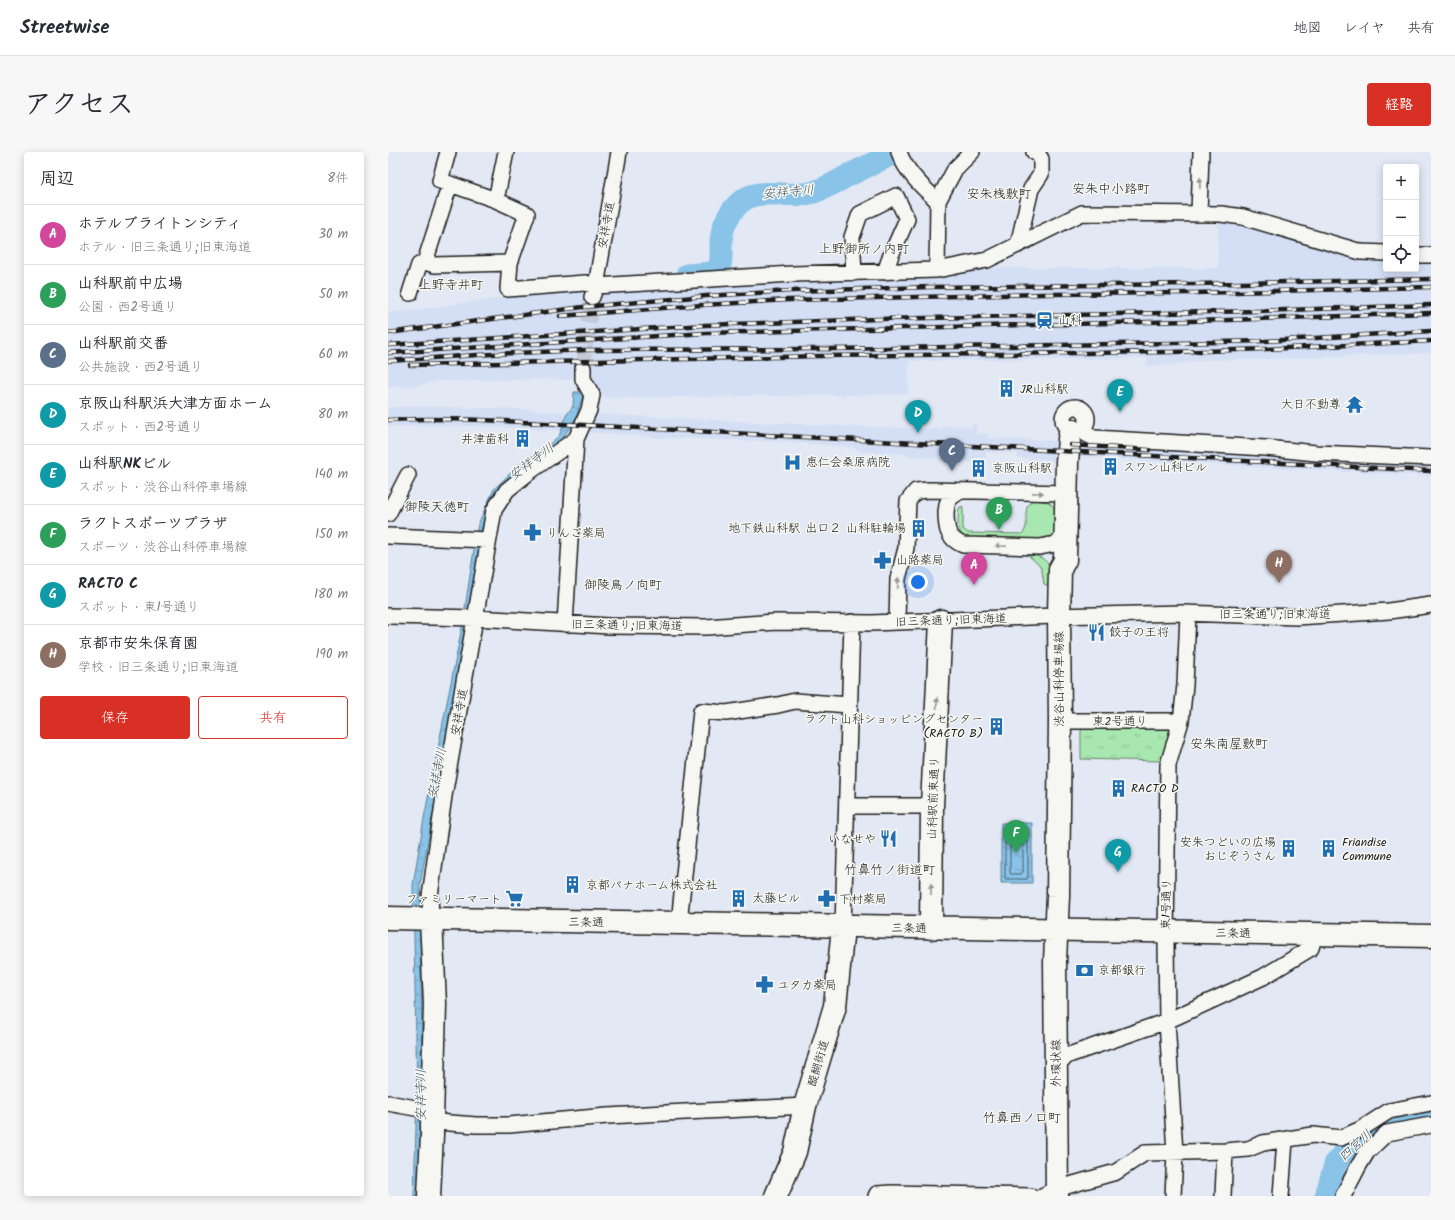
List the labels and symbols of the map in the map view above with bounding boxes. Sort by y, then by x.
one-way arrow [1197,177,1204,189]
district label: 安朱中小路町 [1072,179,1150,200]
water label: 安祥寺川 [761,180,815,205]
district label: 安朱桟敷町 [966,184,1032,205]
street label: 安祥寺道 [593,200,620,250]
district label: 上野御所ノ内町 [818,239,910,260]
district label: 上野寺井町 [418,275,484,296]
station icon: 山科 [1035,310,1055,330]
place label: 山科 [1058,311,1082,330]
building icon: JR山科駅 [997,379,1017,399]
pin: E [1107,379,1133,412]
place label: JR山科駅 [1020,380,1069,399]
temple icon: 大日不動尊 [1344,394,1364,414]
place label: 大日不動尊 [1281,395,1341,414]
pin: D [905,400,931,433]
building icon: 井津歯科 [512,429,532,449]
place label: 井津歯科 [461,430,509,449]
water label: 安祥寺川 [505,438,559,486]
pin: C [939,438,965,471]
hospital icon: 恵仁会桑原病院 [783,452,803,472]
place label: 恵仁会桑原病院 [806,453,890,472]
building icon: スワン山科ビル [1100,457,1120,477]
building icon: 京阪山科駅 [969,458,989,478]
place label: スワン山科ビル [1123,458,1207,477]
place label: 京阪山科駅 [992,459,1052,478]
one-way arrow [1032,490,1045,496]
district label: 御陵天徳町 [404,497,470,518]
pin: B [986,497,1012,530]
building icon: 地下鉄山科駅 出口２ 山科駐輪場 [909,518,929,538]
place label: 地下鉄山科駅 出口２ 山科駐輪場 [728,519,906,538]
pharmacy icon: りんご薬局 [523,523,543,543]
place label: りんご薬局 [546,524,606,543]
one-way arrow [994,543,1007,549]
pharmacy icon: 山路薬局 [873,550,893,570]
pin: H [1266,550,1292,583]
place label: 山路薬局 [896,551,944,570]
pin: A [961,552,987,585]
your location [908,572,928,592]
district label: 御陵鳥ノ向町 [584,575,662,596]
one-way arrow [894,577,901,589]
street label: 旧三条通り;旧東海道 [1219,605,1331,624]
street label: 旧三条通り;旧東海道 [895,609,1007,632]
street label: 旧三条通り;旧東海道 [571,615,683,636]
restaurant icon: 餃子の王将 [1086,622,1106,642]
place label: 餃子の王将 [1109,623,1169,642]
street label: 渋谷山科停車場線 [1050,631,1069,727]
street label: 安祥寺道 [446,687,473,737]
one-way arrow [933,697,940,709]
place label: ラクト山科ショッピングセンター (RACTO B) [804,710,983,743]
street label: 東2号通り [1093,712,1147,731]
building icon: ラクト山科ショッピングセンター (RACTO B) [986,716,1006,736]
district label: 安朱南屋敷町 [1190,734,1268,755]
water label: 安祥寺川 [422,746,453,801]
street label: 山科駅前東通り [923,756,944,840]
building icon: RACTO D [1108,778,1128,798]
place label: RACTO D [1131,779,1179,798]
pin: F [1003,820,1029,853]
restaurant icon: いなせや [879,829,899,849]
place label: いなせや [828,830,876,849]
place label: 安朱つどいの広場 おじぞうさん [1180,833,1276,866]
place label: Friandise Commune [1342,833,1392,866]
pin: G [1105,839,1131,872]
building icon: 安朱つどいの広場 おじぞうさん [1279,839,1299,859]
building icon: Friandise Commune [1319,839,1339,859]
district label: 竹鼻竹ノ街道町 [844,860,936,881]
building icon: 京都パナホーム株式会社 [563,875,583,895]
place label: 京都パナホーム株式会社 [586,876,718,895]
street label: 東1号通り [1157,878,1176,930]
one-way arrow [928,882,934,895]
building icon: 太藤ビル [729,888,749,908]
supermarket icon: ファミリーマート [505,889,525,909]
place label: 太藤ビル [752,889,800,908]
pharmacy icon: 下村薬局 [816,889,836,909]
place label: ファミリーマート [406,890,502,909]
place label: 下村薬局 [839,890,887,909]
street label: 三条通 [568,913,604,932]
street label: 三条通 [891,919,927,938]
street label: 三条通 [1215,924,1251,943]
bank icon: 京都銀行 [1075,960,1095,980]
place label: 京都銀行 [1098,961,1146,980]
pharmacy icon: ユタカ薬局 [754,975,774,995]
place label: ユタカ薬局 [777,976,837,995]
street label: 醍醐街道 [803,1037,834,1089]
street label: 外環状線 [1047,1039,1066,1087]
water label: 安祥寺川 [411,1069,432,1121]
district label: 竹鼻西ノ口町 [983,1108,1061,1129]
water label: 四宮川 [1334,1125,1378,1167]

